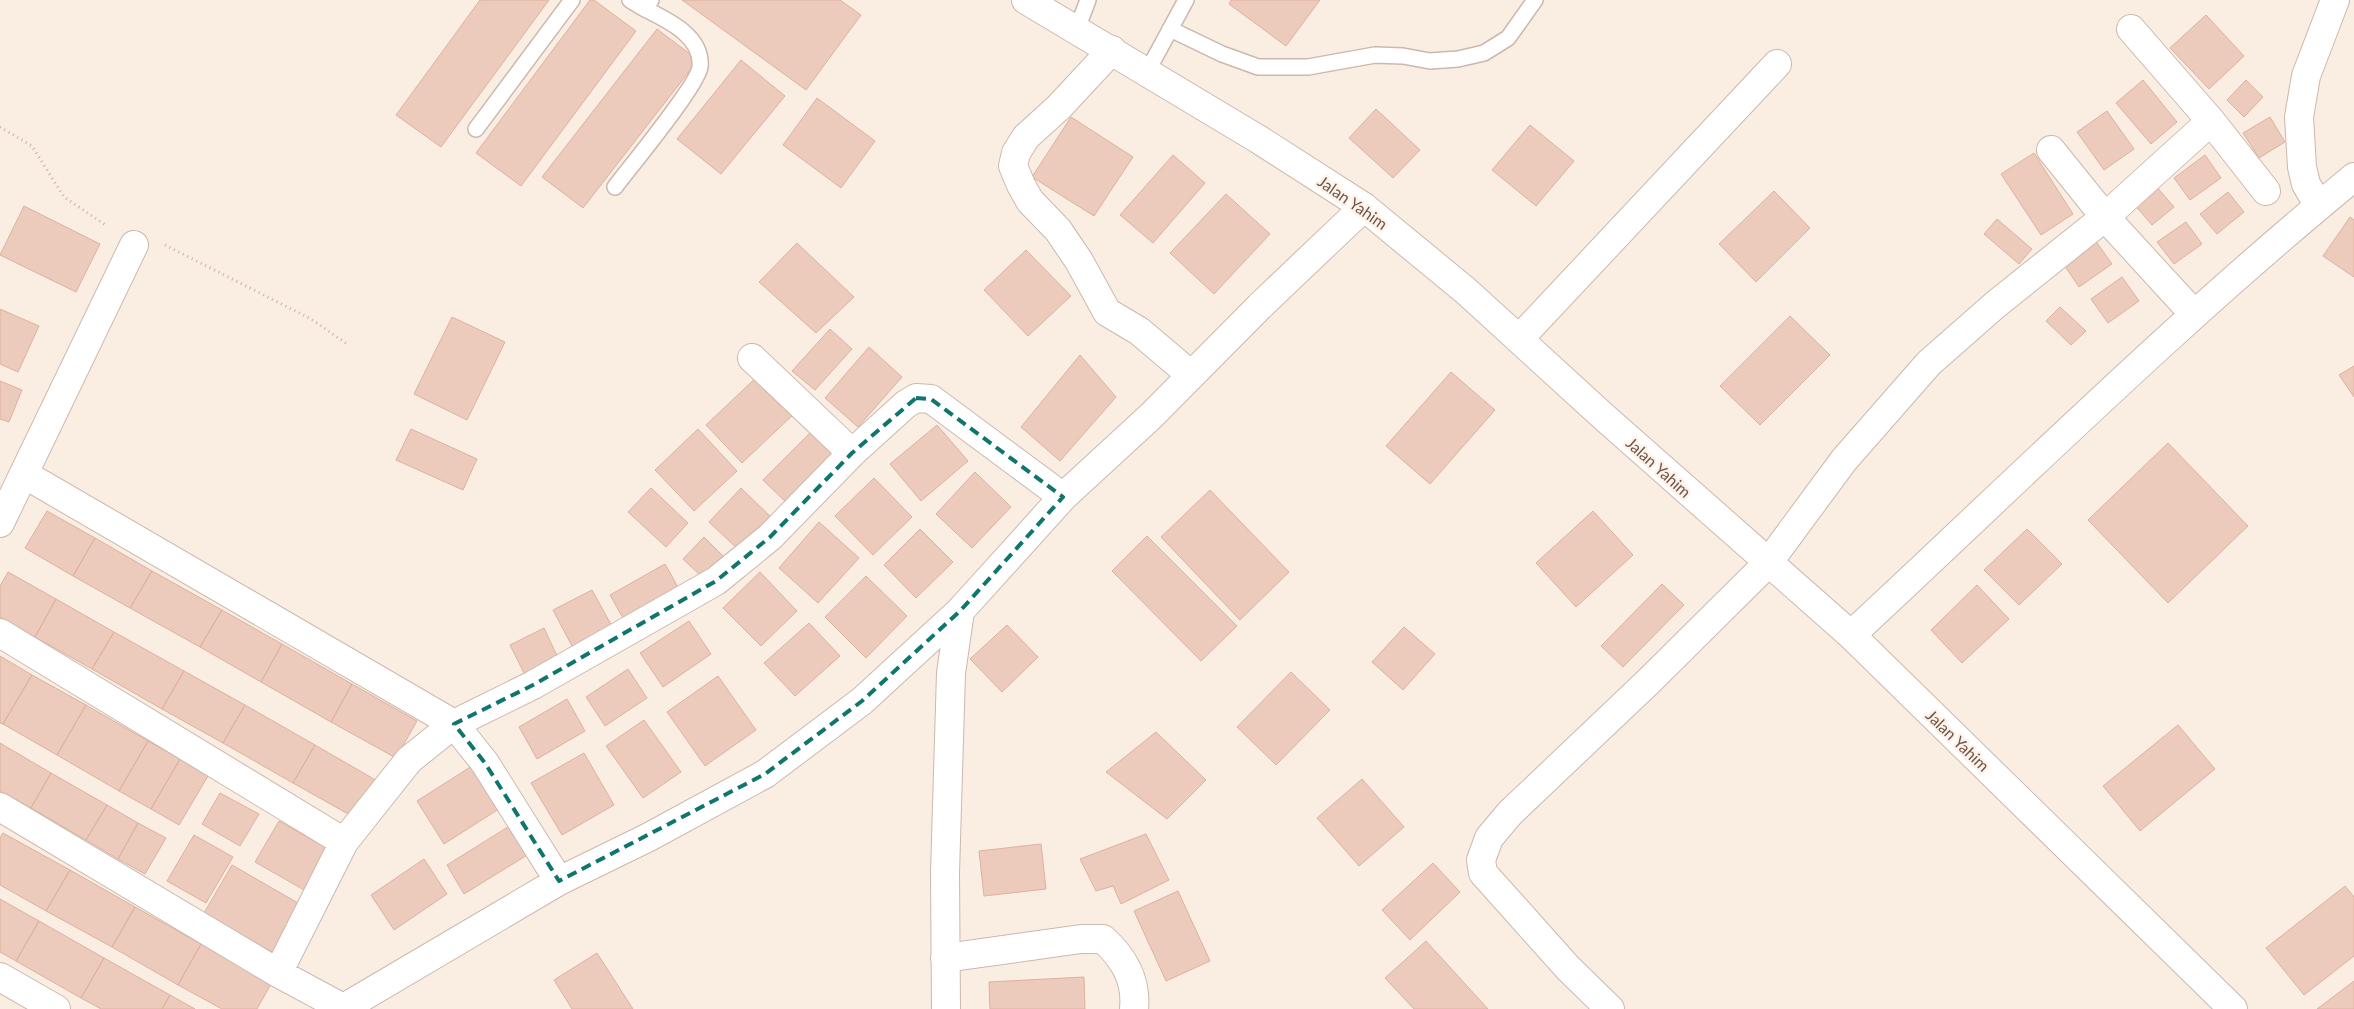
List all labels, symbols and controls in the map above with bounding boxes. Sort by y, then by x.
street label: Jalan Yahim [1315,171,1391,233]
street label: Jalan Yahim [1623,433,1695,501]
street label: Jalan Yahim [1922,705,1994,775]

